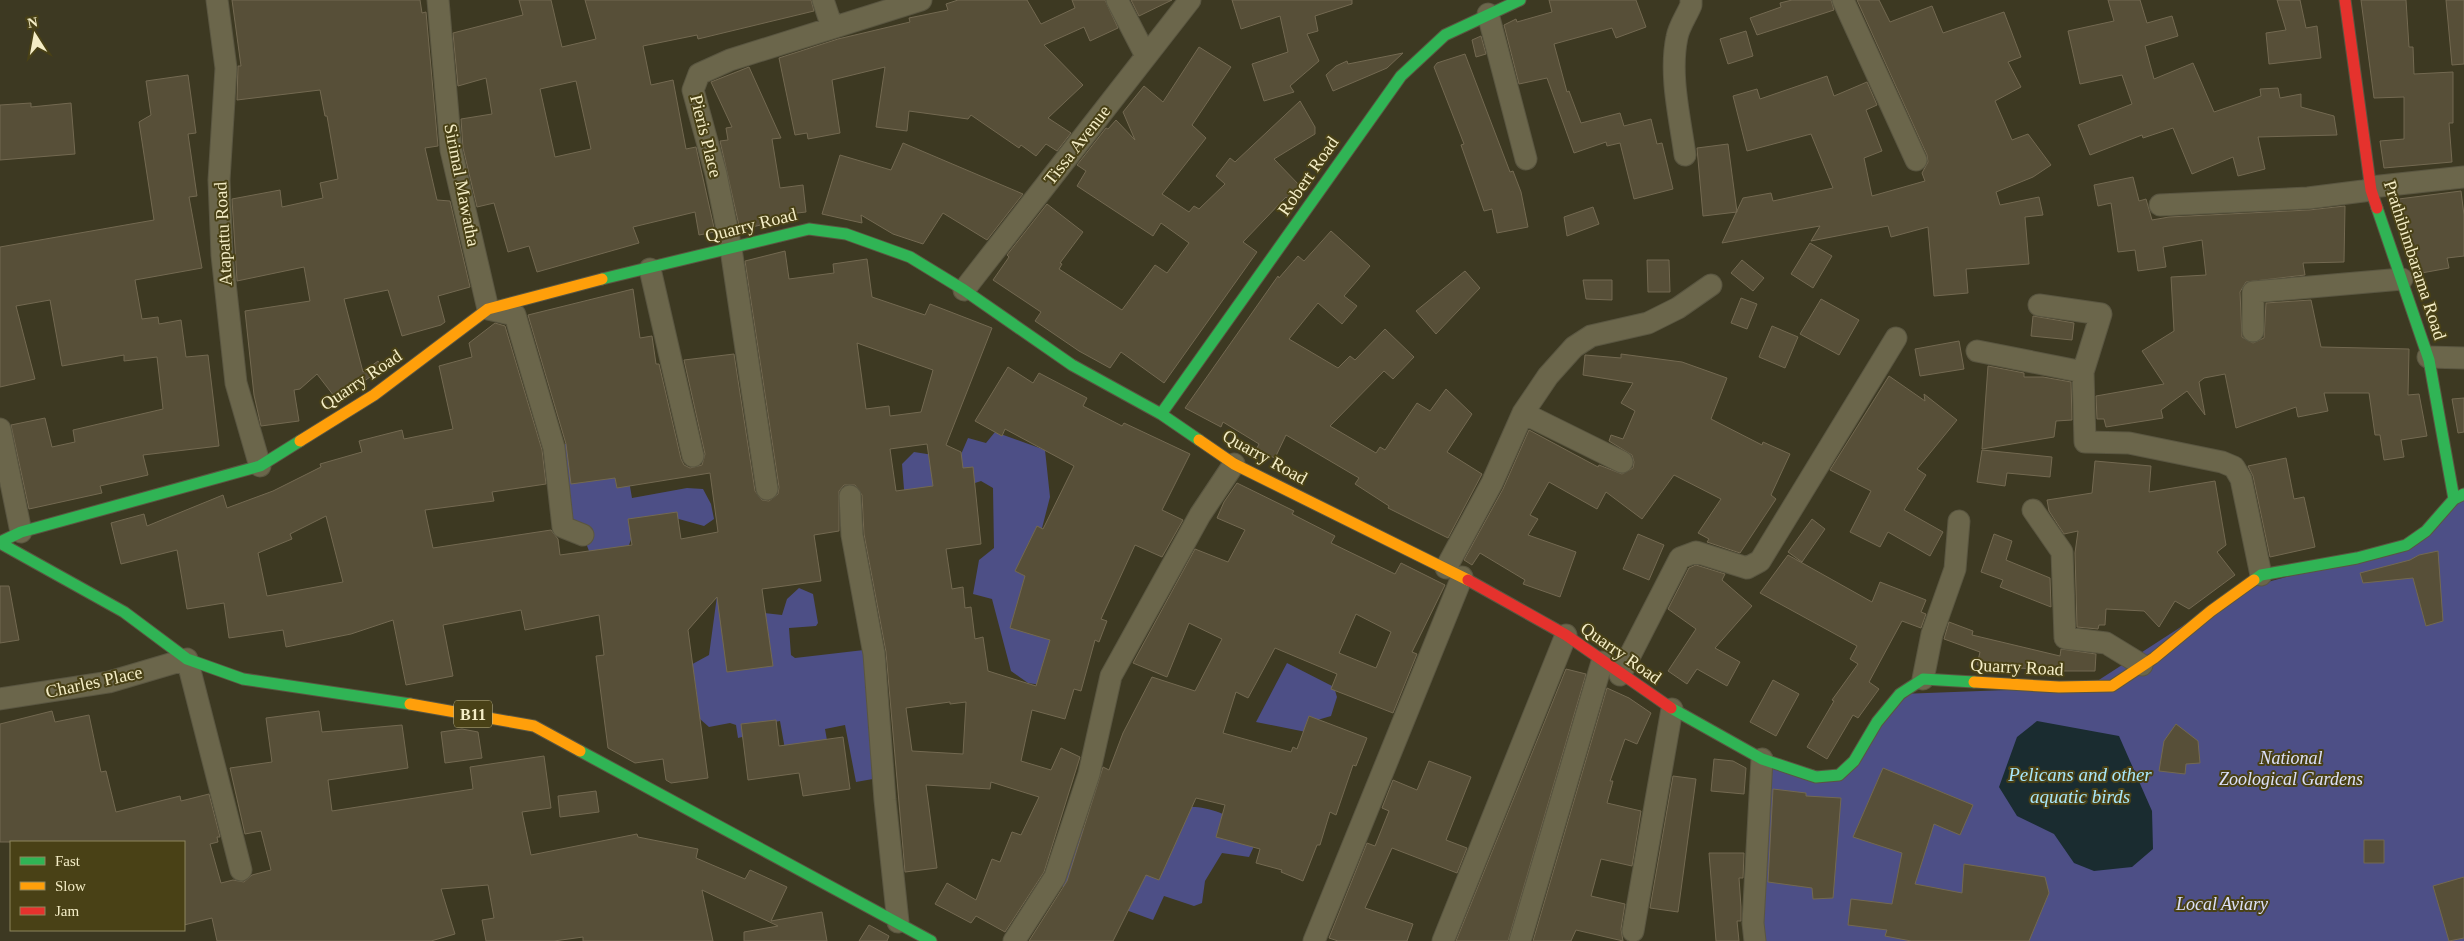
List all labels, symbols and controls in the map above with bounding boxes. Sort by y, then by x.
north arrow [10,10,60,60]
text: N [26,14,39,31]
street label: Pieris Place [686,93,726,179]
street label: Tissa Avenue [1040,101,1114,189]
street label: Sirimal Mawatha [440,122,484,248]
street label: Robert Road [1274,133,1342,219]
street label: Prathibimbarama Road [2380,178,2450,342]
street label: Atapattu Road [210,181,236,287]
street label: Quarry Road [703,204,799,246]
street label: Quarry Road [317,346,405,414]
street label: Quarry Road [1219,426,1311,488]
street label: Quarry Road [1577,618,1665,688]
street label: Quarry Road [1970,655,2064,679]
street label: Charles Place [44,662,144,702]
road number: B11 [454,701,492,728]
park label: National Zoological Gardens [2219,748,2363,789]
water label: Pelicans and other aquatic birds [2007,764,2152,807]
legend [10,841,185,931]
text: Fast [55,853,81,869]
text: Slow [55,878,86,894]
park label: Local Aviary [2175,894,2268,914]
text: Jam [55,903,79,919]

